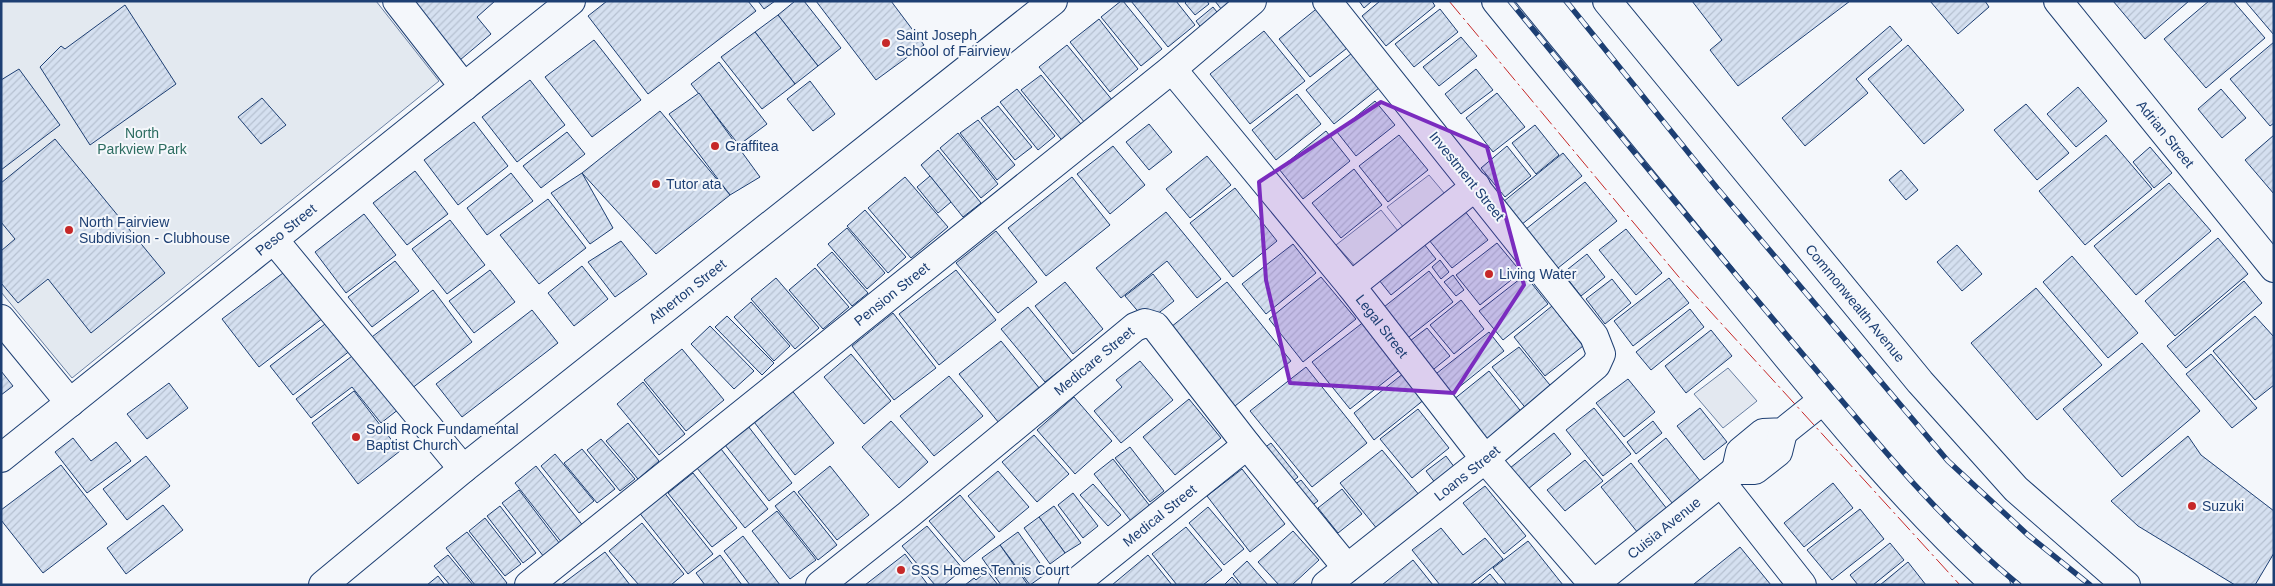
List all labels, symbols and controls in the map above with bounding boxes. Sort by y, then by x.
place label: Saint Joseph School of Fairview [896,27,1011,59]
marker: Saint Joseph School of Fairview [880,37,892,49]
street label: Adrian Street [2134,97,2198,171]
park label: North Parkview Park [97,125,188,157]
street label: Investment Street [1426,128,1508,224]
place label: Graffitea [725,138,779,154]
marker: Graffitea [709,140,721,152]
place label: Tutor ata [666,176,722,192]
marker: Tutor ata [650,178,662,190]
street label: Peso Street [252,200,319,259]
place label: North Fairview Subdivision - Clubhouse [79,214,230,246]
marker: North Fairview Subdivision - Clubhouse [63,224,75,236]
street label: Commonwealth Avenue [1802,241,1908,365]
street label: Atherton Street [645,256,729,327]
street label: Pension Street [851,259,933,329]
place label: Living Water [1499,266,1577,282]
marker: Living Water [1483,268,1495,280]
street label: Legal Street [1353,291,1412,361]
street label: Medicare Street [1051,323,1137,399]
place label: Solid Rock Fundamental Baptist Church [366,421,519,453]
marker: Solid Rock Fundamental Baptist Church [350,431,362,443]
street label: Loans Street [1431,442,1503,504]
street label: Medical Street [1120,481,1199,550]
street label: Cuisia Avenue [1624,494,1704,562]
place label: Suzuki [2202,498,2244,514]
marker: Suzuki [2186,500,2198,512]
place label: SSS Homes Tennis Court [911,562,1070,578]
marker: SSS Homes Tennis Court [895,564,907,576]

